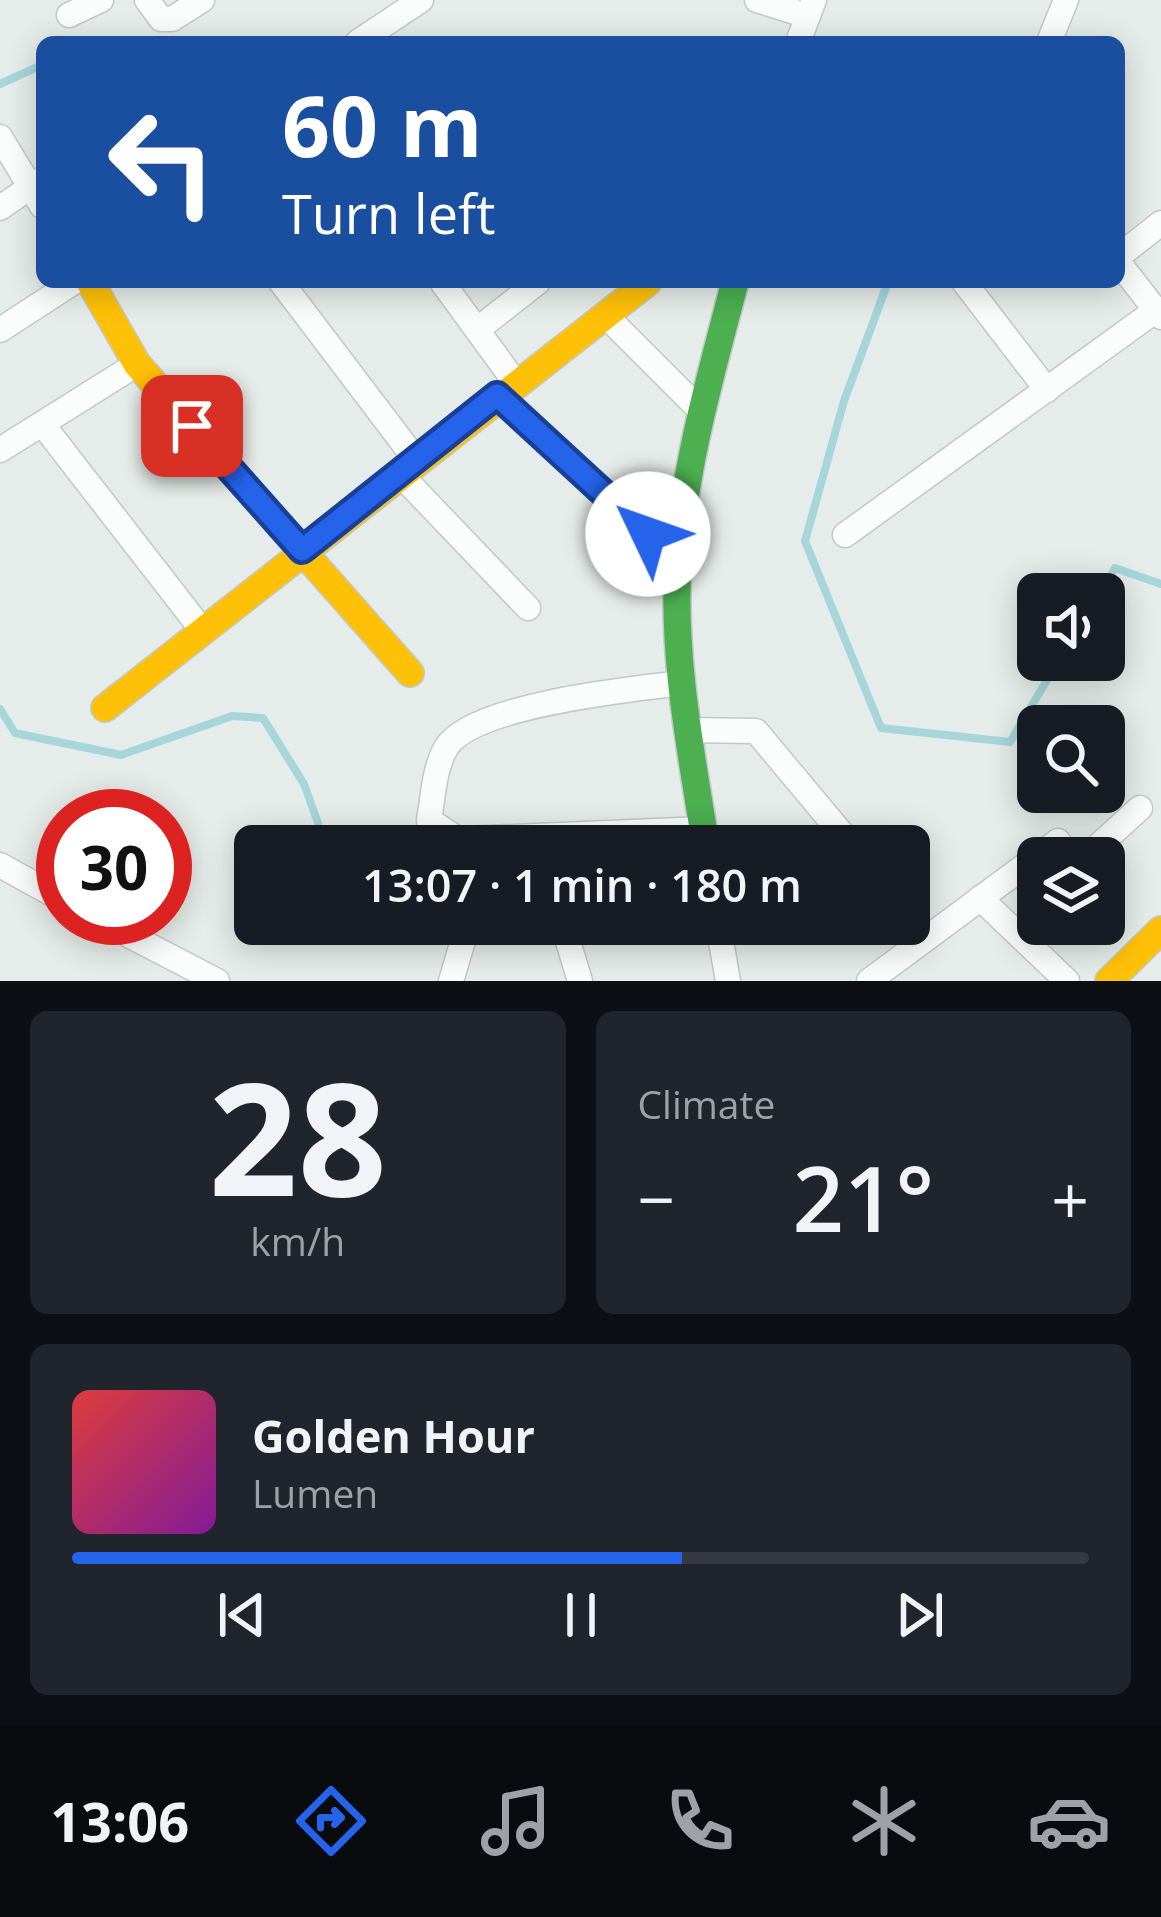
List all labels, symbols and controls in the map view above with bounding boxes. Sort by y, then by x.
text: 60 m [282,67,482,182]
icon: left [84,84,240,240]
text: Turn left [282,176,495,250]
pin [141,375,243,477]
icon: arrive [159,393,225,459]
position arrow [585,471,711,597]
map controls [1017,573,1125,945]
button: sound [1017,573,1125,681]
button: search [1017,705,1125,813]
speed limit sign: 30 [36,789,192,945]
button: layers [1017,837,1125,945]
text: 13:07 · 1 min · 180 m [362,854,802,915]
text: 28 [209,1029,387,1242]
text: Climate [638,1077,775,1130]
text: 21° [793,1136,934,1258]
text: − [638,1153,675,1243]
text: + [1051,1153,1089,1243]
text: km/h [250,1214,345,1267]
text: Golden Hour [252,1405,535,1466]
text: Lumen [252,1466,378,1519]
icon: previous [209,1582,275,1648]
icon: pause [548,1582,614,1648]
icon: next [887,1582,953,1648]
icon: directions [289,1779,373,1863]
icon: music [474,1779,558,1863]
icon: phone [658,1779,742,1863]
icon: climate [842,1779,926,1863]
icon: car [1027,1779,1111,1863]
text: 13:06 [50,1784,189,1858]

